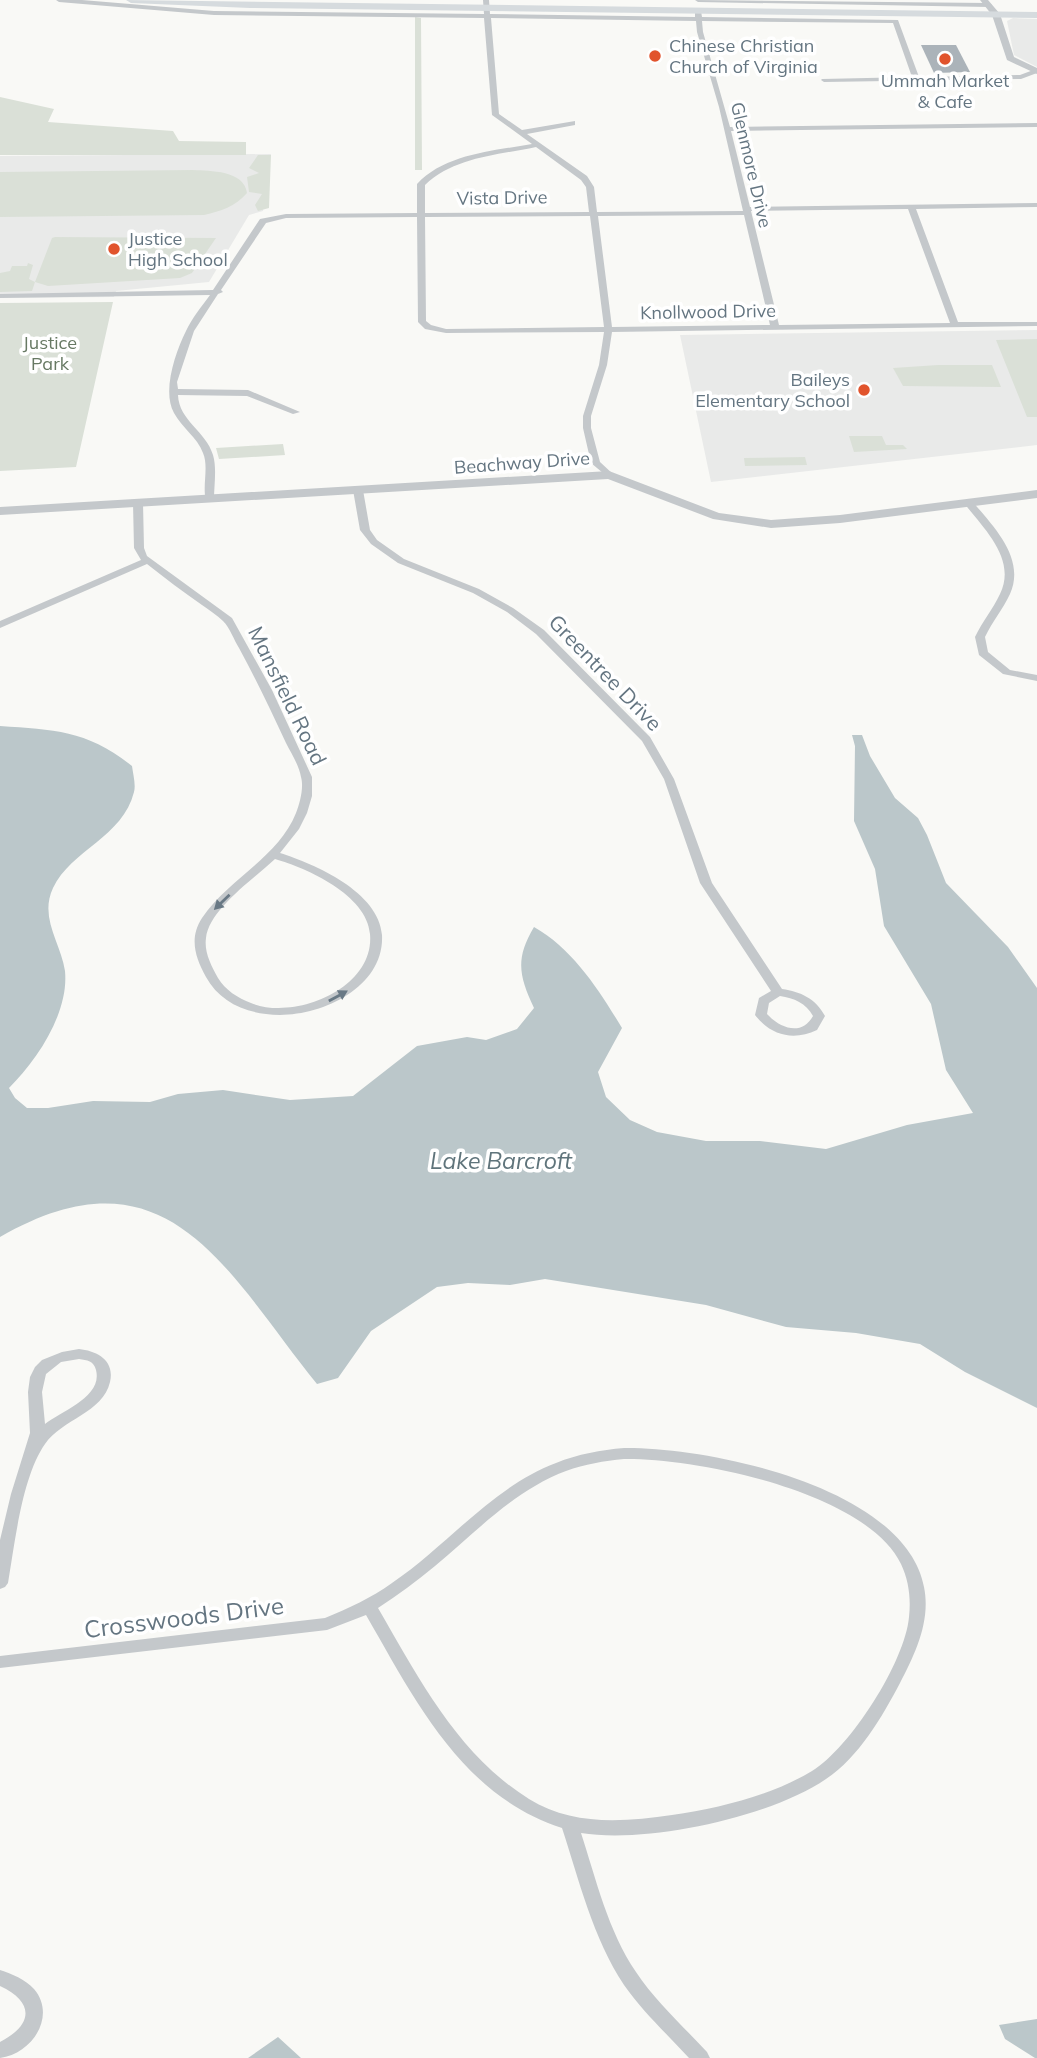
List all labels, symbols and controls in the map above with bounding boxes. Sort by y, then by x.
place label: Chinese Christian Church of Virginia [669,34,818,78]
marker: Chinese Christian Church of Virginia [647,48,663,64]
marker: Ummah Market & Cafe [937,51,953,67]
place label: Ummah Market & Cafe [881,69,1009,113]
street label: Glenmore Drive [726,100,777,230]
street label: Vista Drive [456,185,548,210]
place label: Justice High School [128,227,228,271]
marker: Justice High School [106,241,122,257]
street label: Knollwood Drive [640,299,776,324]
park label: Justice Park [23,331,77,375]
place label: Baileys Elementary School [695,368,850,412]
marker: Baileys Elementary School [856,382,872,398]
street label: Beachway Drive [453,446,591,479]
street label: Greentree Drive [544,609,668,736]
street label: Mansfield Road [243,622,333,769]
one-way arrow [214,893,231,910]
one-way arrow [328,990,347,1002]
water label: Lake Barcroft [430,1146,573,1175]
street label: Crosswoods Drive [82,1590,285,1644]

